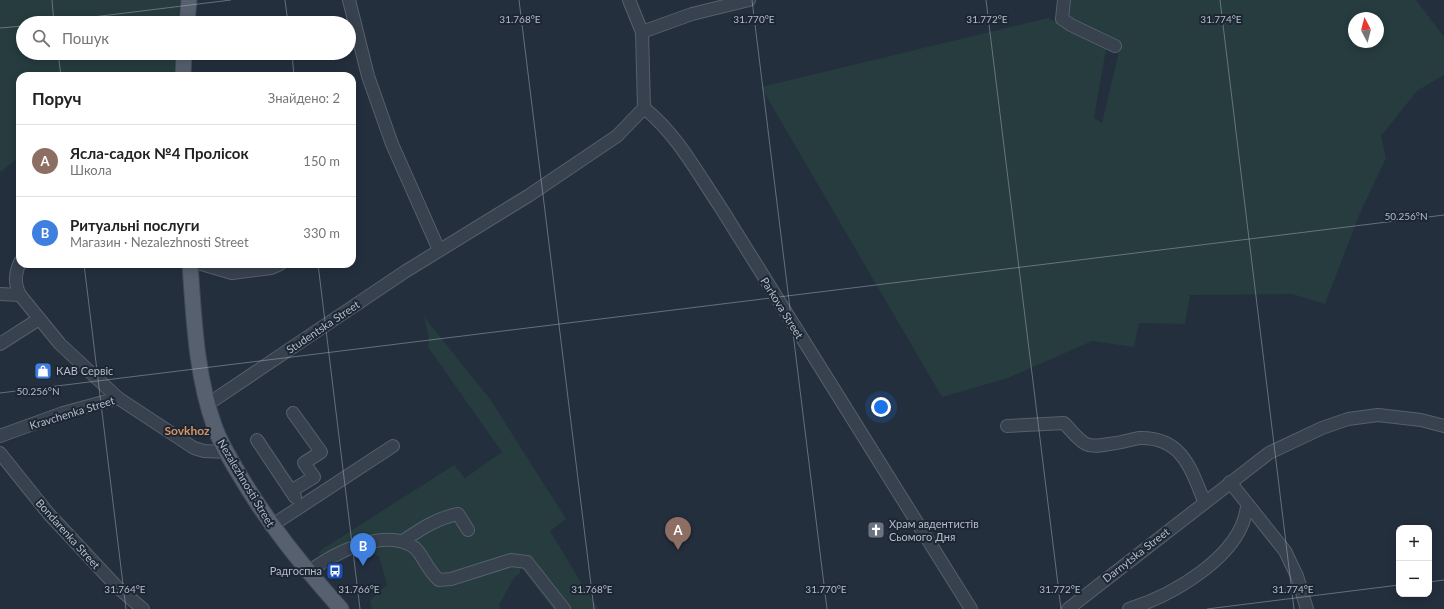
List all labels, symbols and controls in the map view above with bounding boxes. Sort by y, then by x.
north arrow [1348,12,1384,48]
text: 31.768°E [499,13,541,25]
text: 31.770°E [733,13,775,25]
text: 31.772°E [966,13,1008,25]
text: 31.774°E [1200,13,1242,25]
search box [16,16,356,60]
icon: search [30,27,52,49]
text: Пошук [62,29,109,47]
text: Поруч [32,88,82,109]
text: Знайдено: 2 [268,90,340,106]
text: Ясла-садок №4 Пролісок [70,144,249,162]
text: A [40,153,50,169]
text: 150 m [303,153,340,169]
text: Школа [70,162,112,178]
text: 50.256°N [1384,210,1428,222]
text: Ритуальні послуги [70,216,200,234]
text: B [41,225,49,241]
text: 330 m [303,225,340,241]
text: Магазин · Nezalezhnosti Street [70,234,249,250]
street label: Parkova Street [758,275,807,341]
street label: Studentska Street [284,297,362,356]
shop icon: КАВ Сервіс [33,361,53,381]
place label: КАВ Сервіс [56,364,113,377]
text: 50.256°N [16,385,60,397]
street label: Kravchenka Street [28,393,116,432]
your location [871,397,891,417]
district label: Sovkhoz [164,423,210,438]
street label: Nezalezhnosti Street [215,437,278,529]
street label: Bondarenka Street [34,496,103,571]
pin: A [665,517,691,550]
place label: Храм авдентистів Сьомого Дня [889,517,979,543]
church icon: Храм авдентистів Сьомого Дня [866,520,886,540]
street label: Darnytska Street [1100,525,1172,585]
map controls [1396,525,1432,597]
button: + [1396,525,1432,561]
pin: B [350,533,376,566]
bus stop icon: Радгоспна [325,561,345,581]
button: − [1396,561,1432,597]
place label: Радгоспна [270,564,322,577]
text: 31.764°E [104,583,146,595]
text: 31.766°E [338,583,380,595]
text: 31.768°E [571,583,613,595]
text: 31.770°E [805,583,847,595]
text: 31.772°E [1039,583,1081,595]
text: 31.774°E [1272,583,1314,595]

